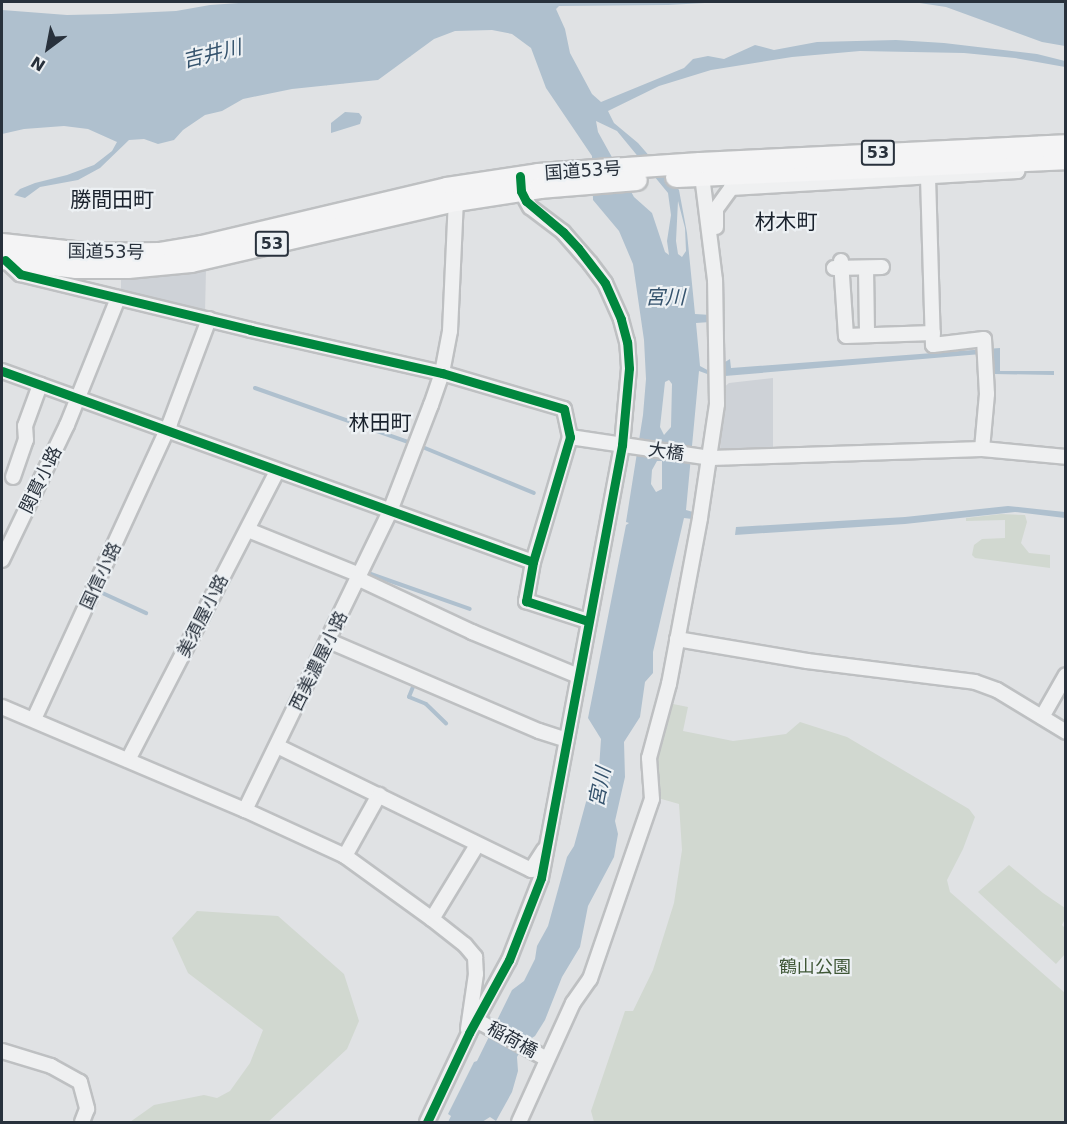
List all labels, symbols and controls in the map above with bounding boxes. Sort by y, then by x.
north arrow [18,18,78,78]
water label: 吉井川 [180,35,244,73]
text: N [27,52,49,75]
road number: 53 [860,140,896,166]
street label: 国道53号 [544,158,622,184]
district label: 勝間田町 [70,187,154,213]
district label: 材木町 [755,209,817,235]
road number: 53 [254,231,290,257]
street label: 国道53号 [67,241,145,263]
water label: 宮川 [645,285,685,309]
district label: 林田町 [349,410,411,436]
street label: 大橋 [647,439,685,465]
street label: 関貫小路 [16,443,66,517]
street label: 国信小路 [76,539,126,613]
street label: 美須屋小路 [173,571,233,661]
street label: 西美濃屋小路 [286,608,352,714]
water label: 宮川 [584,765,616,809]
park label: 鶴山公園 [779,956,851,978]
street label: 稲荷橋 [483,1017,541,1063]

